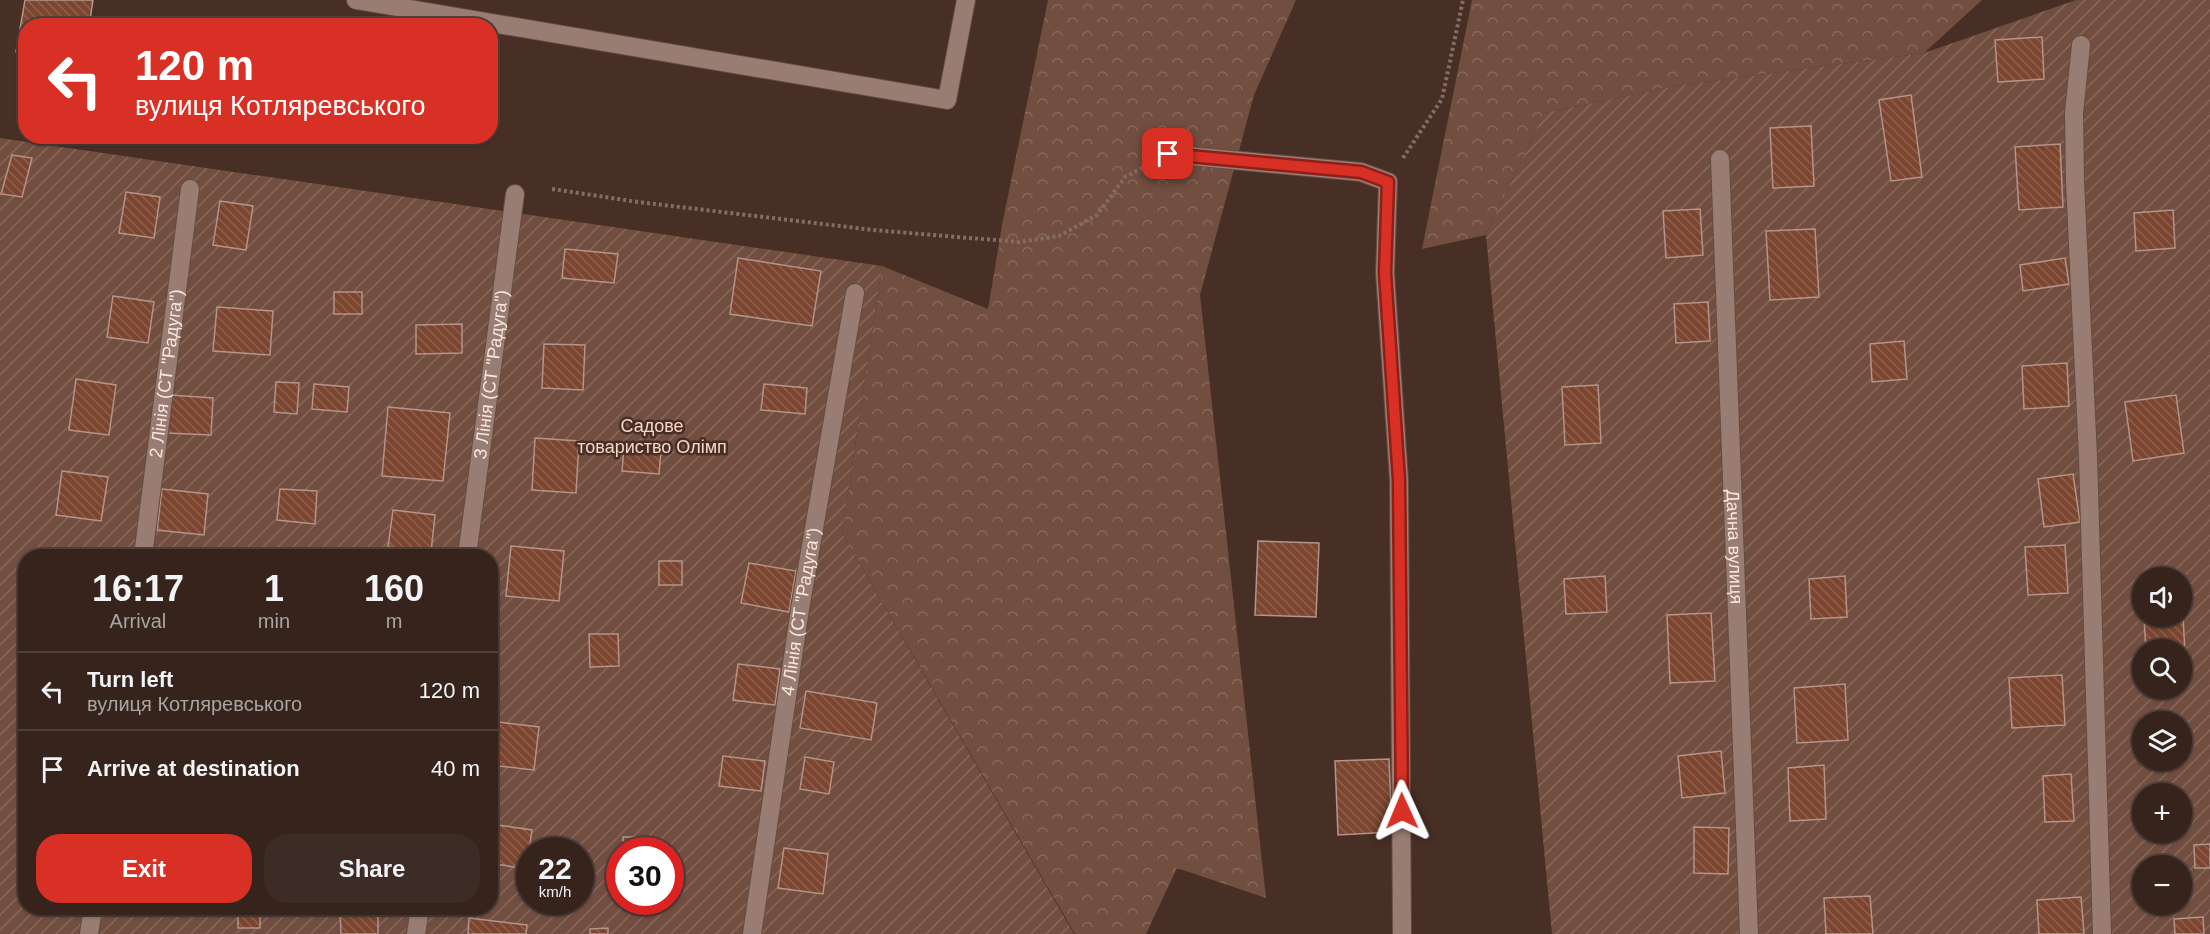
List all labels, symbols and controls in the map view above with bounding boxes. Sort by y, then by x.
icon: left [36,42,114,120]
text: 120 m [135,42,254,89]
text: вулиця Котляревського [135,91,425,121]
pin [1142,128,1193,179]
icon: arrive [1151,137,1184,170]
street label: 2 Лінія (СТ "Радуга") [146,288,187,459]
street label: З Лінія (СТ "Радуга") [470,289,512,461]
park label: Садове товариство Олімп [577,416,727,457]
street label: Дачна вулиця [1722,489,1747,604]
street label: 4 Лінія (СТ "Радуга") [777,526,824,697]
map controls [2132,567,2192,915]
button: sound [2132,567,2192,627]
text: 16:17 [92,568,184,609]
text: 1 [264,568,284,609]
text: 160 [364,568,424,609]
text: Arrival [110,610,166,632]
text: min [258,610,290,632]
text: m [386,610,402,632]
button: search [2132,639,2192,699]
text: Turn left [87,667,173,692]
icon: left [36,675,69,708]
text: 120 m [419,678,480,703]
text: вулиця Котляревського [87,693,302,715]
button: layers [2132,711,2192,771]
icon: arrive [36,753,69,786]
text: Arrive at destination [87,756,300,781]
text: 40 m [431,756,480,781]
position arrow [1370,779,1434,843]
button: + [2132,783,2192,843]
button: Exit [36,834,252,903]
button: Share [264,834,480,903]
speed limit sign: 30 [606,837,684,915]
text: 22 [538,852,572,885]
button: − [2132,855,2192,915]
text: km/h [539,883,571,900]

